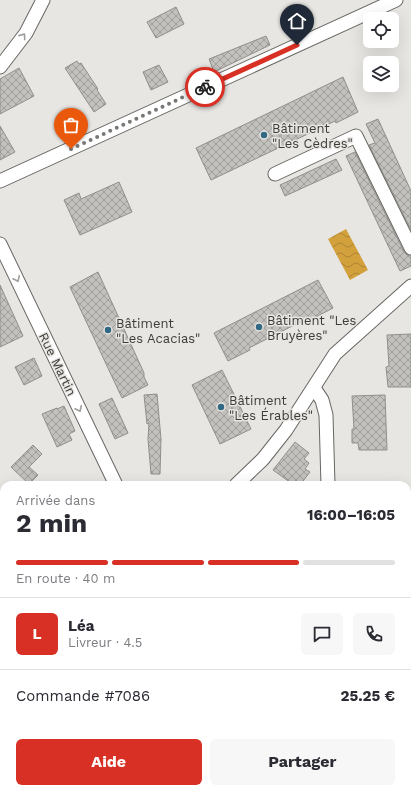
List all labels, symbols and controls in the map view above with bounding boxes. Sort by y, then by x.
pin [280,4,314,45]
icon: home [286,10,308,32]
map controls [363,12,399,92]
button: locate [363,12,399,48]
one-way arrow [18,33,26,40]
button: layers [363,56,399,92]
courier [185,67,225,107]
icon: bike [194,76,216,98]
pin [54,108,88,149]
icon: bag [60,114,82,136]
place label: Bâtiment "Les Cèdres" [272,121,353,151]
marker: Bâtiment "Les Cèdres" [259,130,269,140]
one-way arrow [12,275,20,282]
place label: Bâtiment "Les Bruyères" [267,313,357,343]
place label: Bâtiment "Les Acacias" [116,316,200,346]
marker: Bâtiment "Les Bruyères" [254,322,264,332]
marker: Bâtiment "Les Acacias" [103,325,113,335]
street label: Rue Martin [36,330,79,398]
place label: Bâtiment "Les Érables" [229,393,313,423]
marker: Bâtiment "Les Érables" [216,402,226,412]
one-way arrow [74,404,82,412]
text: Arrivée dans [16,493,95,508]
text: 16:00–16:05 [307,506,395,524]
text: 2 min [16,508,87,538]
text: En route · 40 m [16,571,115,586]
button: chat [301,613,343,655]
button: phone [353,613,395,655]
text: Léa [68,617,94,635]
text: L [32,625,42,643]
text: Livreur · 4.5 [68,635,142,650]
text: Commande #7086 [16,687,150,705]
text: 25.25 € [340,687,395,705]
button: Aide [16,739,202,785]
button: Partager [210,739,395,785]

